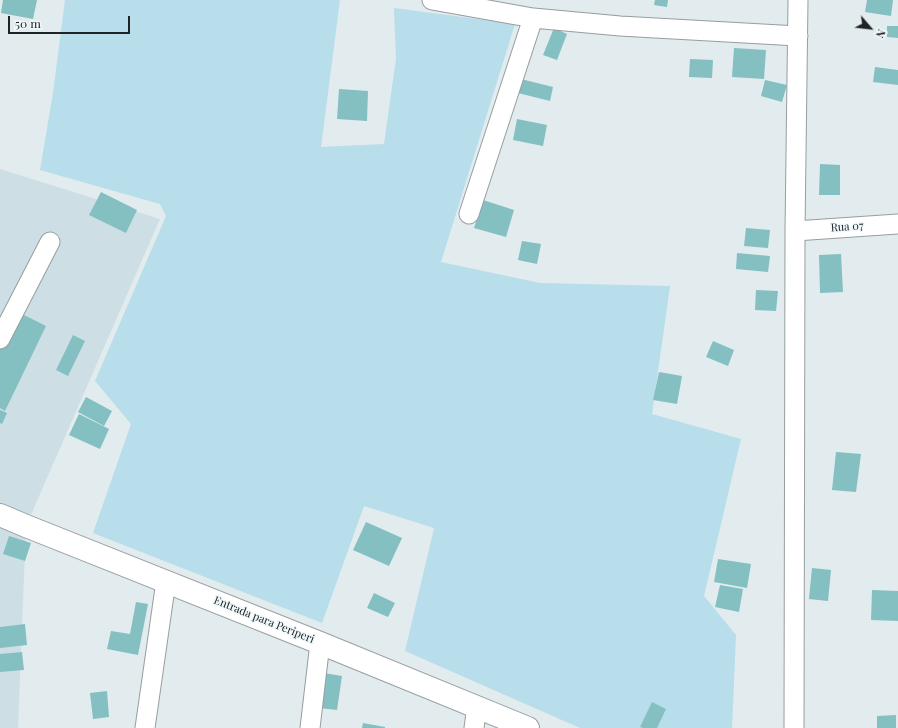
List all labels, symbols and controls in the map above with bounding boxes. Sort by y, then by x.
scale bar [10,8,132,34]
north arrow [850,8,890,48]
text: 50 m [15,15,41,31]
text: N [873,27,890,41]
street label: Rua 07 [830,219,864,235]
street label: Entrada para Periperi [212,594,316,646]

